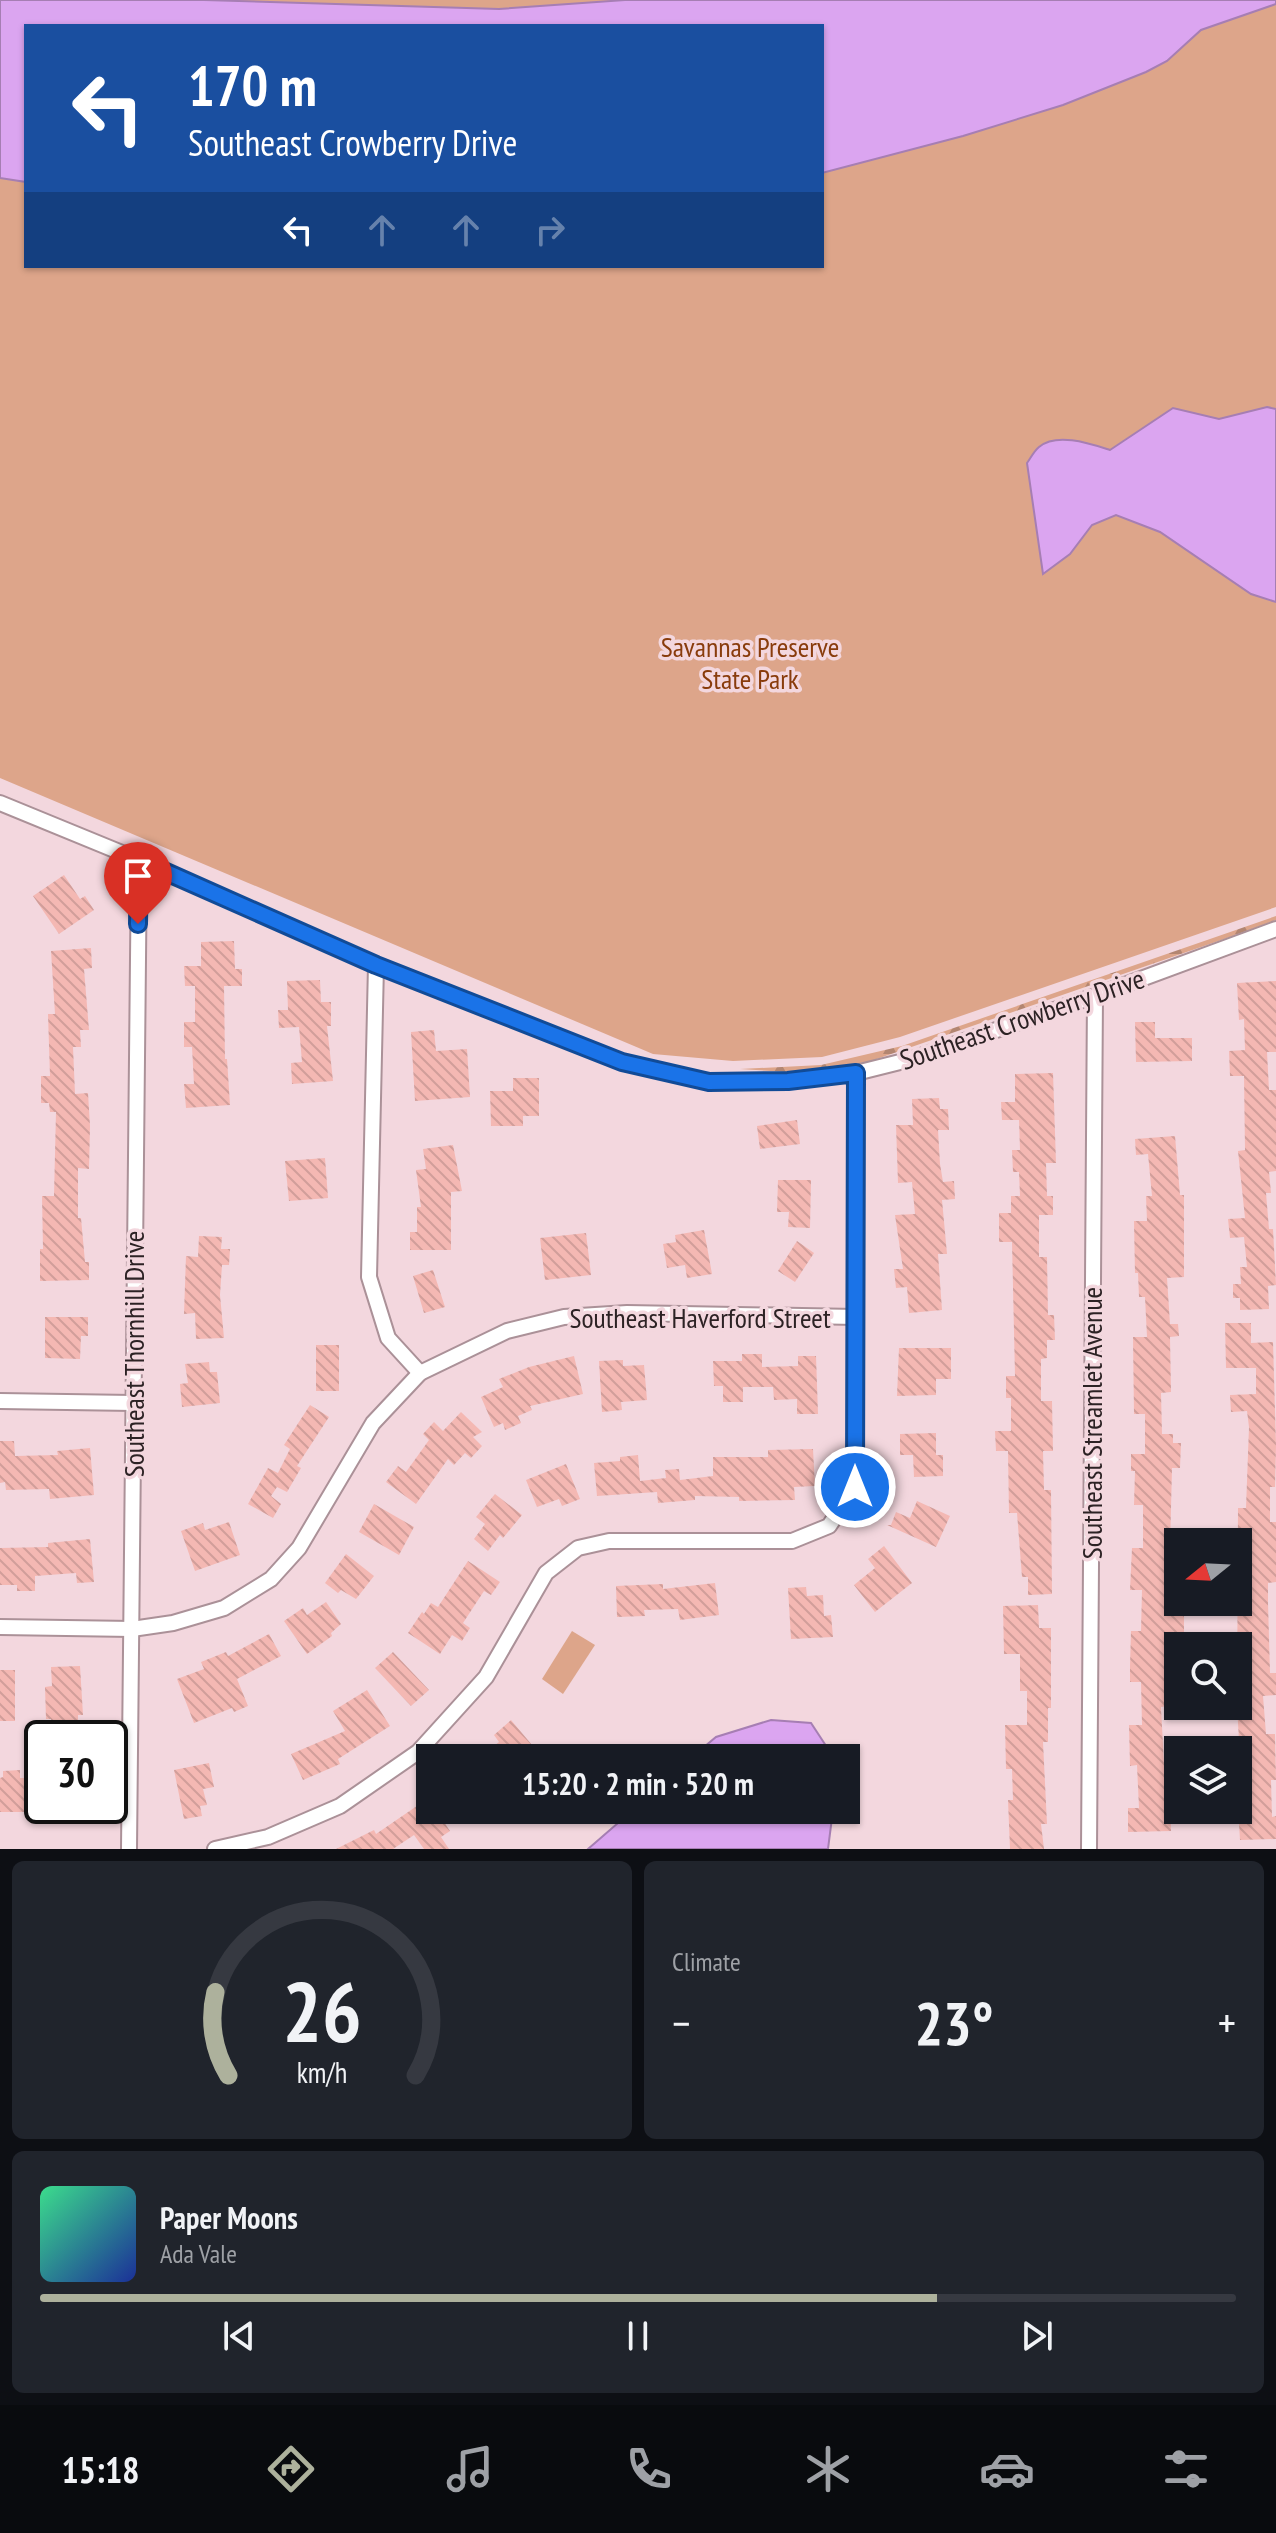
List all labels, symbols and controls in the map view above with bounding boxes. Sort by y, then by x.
text: 170 m [188,49,317,121]
icon: left [56,56,160,160]
text: Southeast Crowberry Drive [188,119,517,166]
icon: left [276,208,320,252]
icon: ahead [360,208,404,252]
icon: ahead [444,208,488,252]
icon: right [528,208,572,252]
park label: Savannas Preserve State Park [661,628,839,697]
pin [104,842,172,924]
icon: arrive [116,854,160,898]
street label: Southeast Crowberry Drive [895,959,1149,1078]
street label: Southeast Thornhill Drive [115,1231,152,1477]
street label: Southeast Streamlet Avenue [1073,1287,1110,1559]
street label: Southeast Haverford Street [569,1299,831,1336]
position arrow [813,1445,897,1529]
north arrow [1164,1528,1252,1616]
map controls [1164,1528,1252,1824]
button: search [1164,1632,1252,1720]
speed limit sign: 30 [24,1720,128,1824]
button: layers [1164,1736,1252,1824]
text: 15:20 · 2 min · 520 m [522,1764,754,1803]
text: Climate [672,1945,741,1978]
text: 26 [282,1957,362,2065]
text: 23° [914,1984,994,2062]
text: − [672,1994,690,2051]
text: + [1218,1994,1236,2051]
text: km/h [297,2054,347,2091]
text: Paper Moons [160,2198,298,2237]
text: Ada Vale [160,2237,237,2270]
icon: previous [217,2314,261,2358]
icon: pause [616,2314,660,2358]
icon: next [1015,2314,1059,2358]
icon: directions [263,2441,319,2497]
icon: music [442,2441,498,2497]
icon: phone [621,2441,677,2497]
icon: climate [800,2441,856,2497]
icon: car [979,2441,1035,2497]
icon: filters [1158,2441,1214,2497]
text: 15:18 [62,2446,139,2493]

